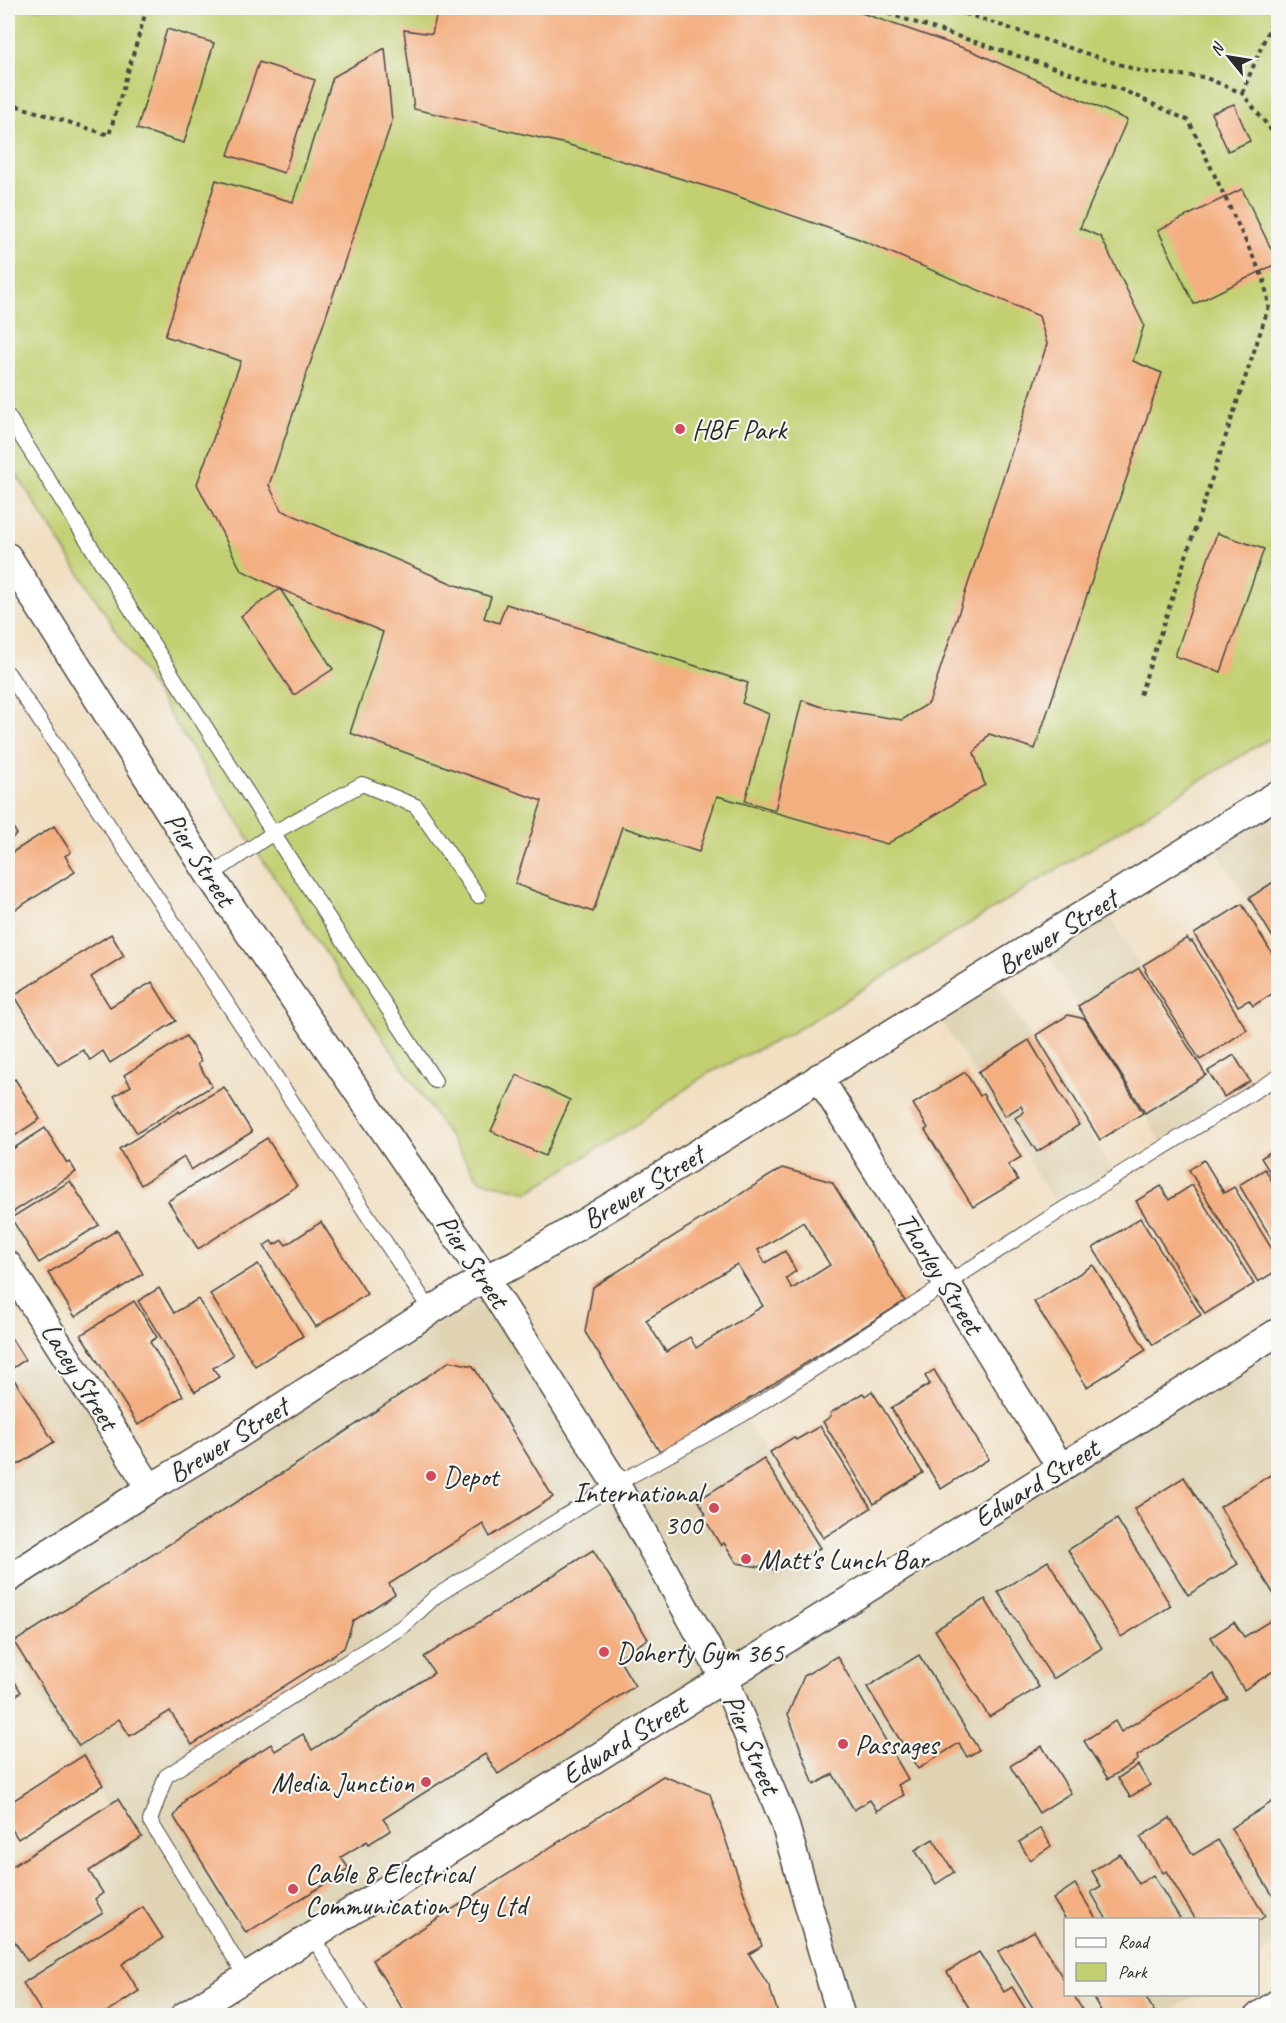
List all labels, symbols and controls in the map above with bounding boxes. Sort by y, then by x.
north arrow [1199,27,1259,87]
text: N [1206,38,1230,59]
place label: HBF Park [692,412,788,447]
marker: HBF Park [673,422,687,436]
street label: Pier Street [157,805,245,915]
street label: Brewer Street [990,879,1127,983]
street label: Brewer Street [576,1135,713,1237]
street label: Thorley Street [889,1206,993,1343]
street label: Pier Street [429,1208,518,1317]
street label: Lacey Street [33,1316,128,1438]
street label: Brewer Street [161,1387,298,1491]
street label: Edward Street [967,1429,1107,1535]
place label: Depot [443,1459,501,1494]
marker: Depot [424,1469,438,1483]
place label: International 300 [573,1475,707,1542]
marker: International 300 [707,1501,721,1515]
place label: Matt's Lunch Bar [758,1542,930,1577]
marker: Matt's Lunch Bar [739,1552,753,1566]
place label: Doherty Gym 365 [616,1635,785,1670]
marker: Doherty Gym 365 [597,1645,611,1659]
street label: Edward Street [555,1686,695,1792]
street label: Pier Street [715,1689,790,1802]
place label: Passages [855,1727,940,1762]
marker: Passages [836,1737,850,1751]
place label: Media Junction [271,1765,414,1800]
marker: Media Junction [419,1775,433,1789]
place label: Cable 8 Electrical Communication Pty Ltd [305,1856,530,1923]
marker: Cable 8 Electrical Communication Pty Ltd [286,1882,300,1896]
legend [1064,1918,1259,1996]
text: Road [1118,1931,1151,1953]
text: Park [1118,1961,1148,1983]

